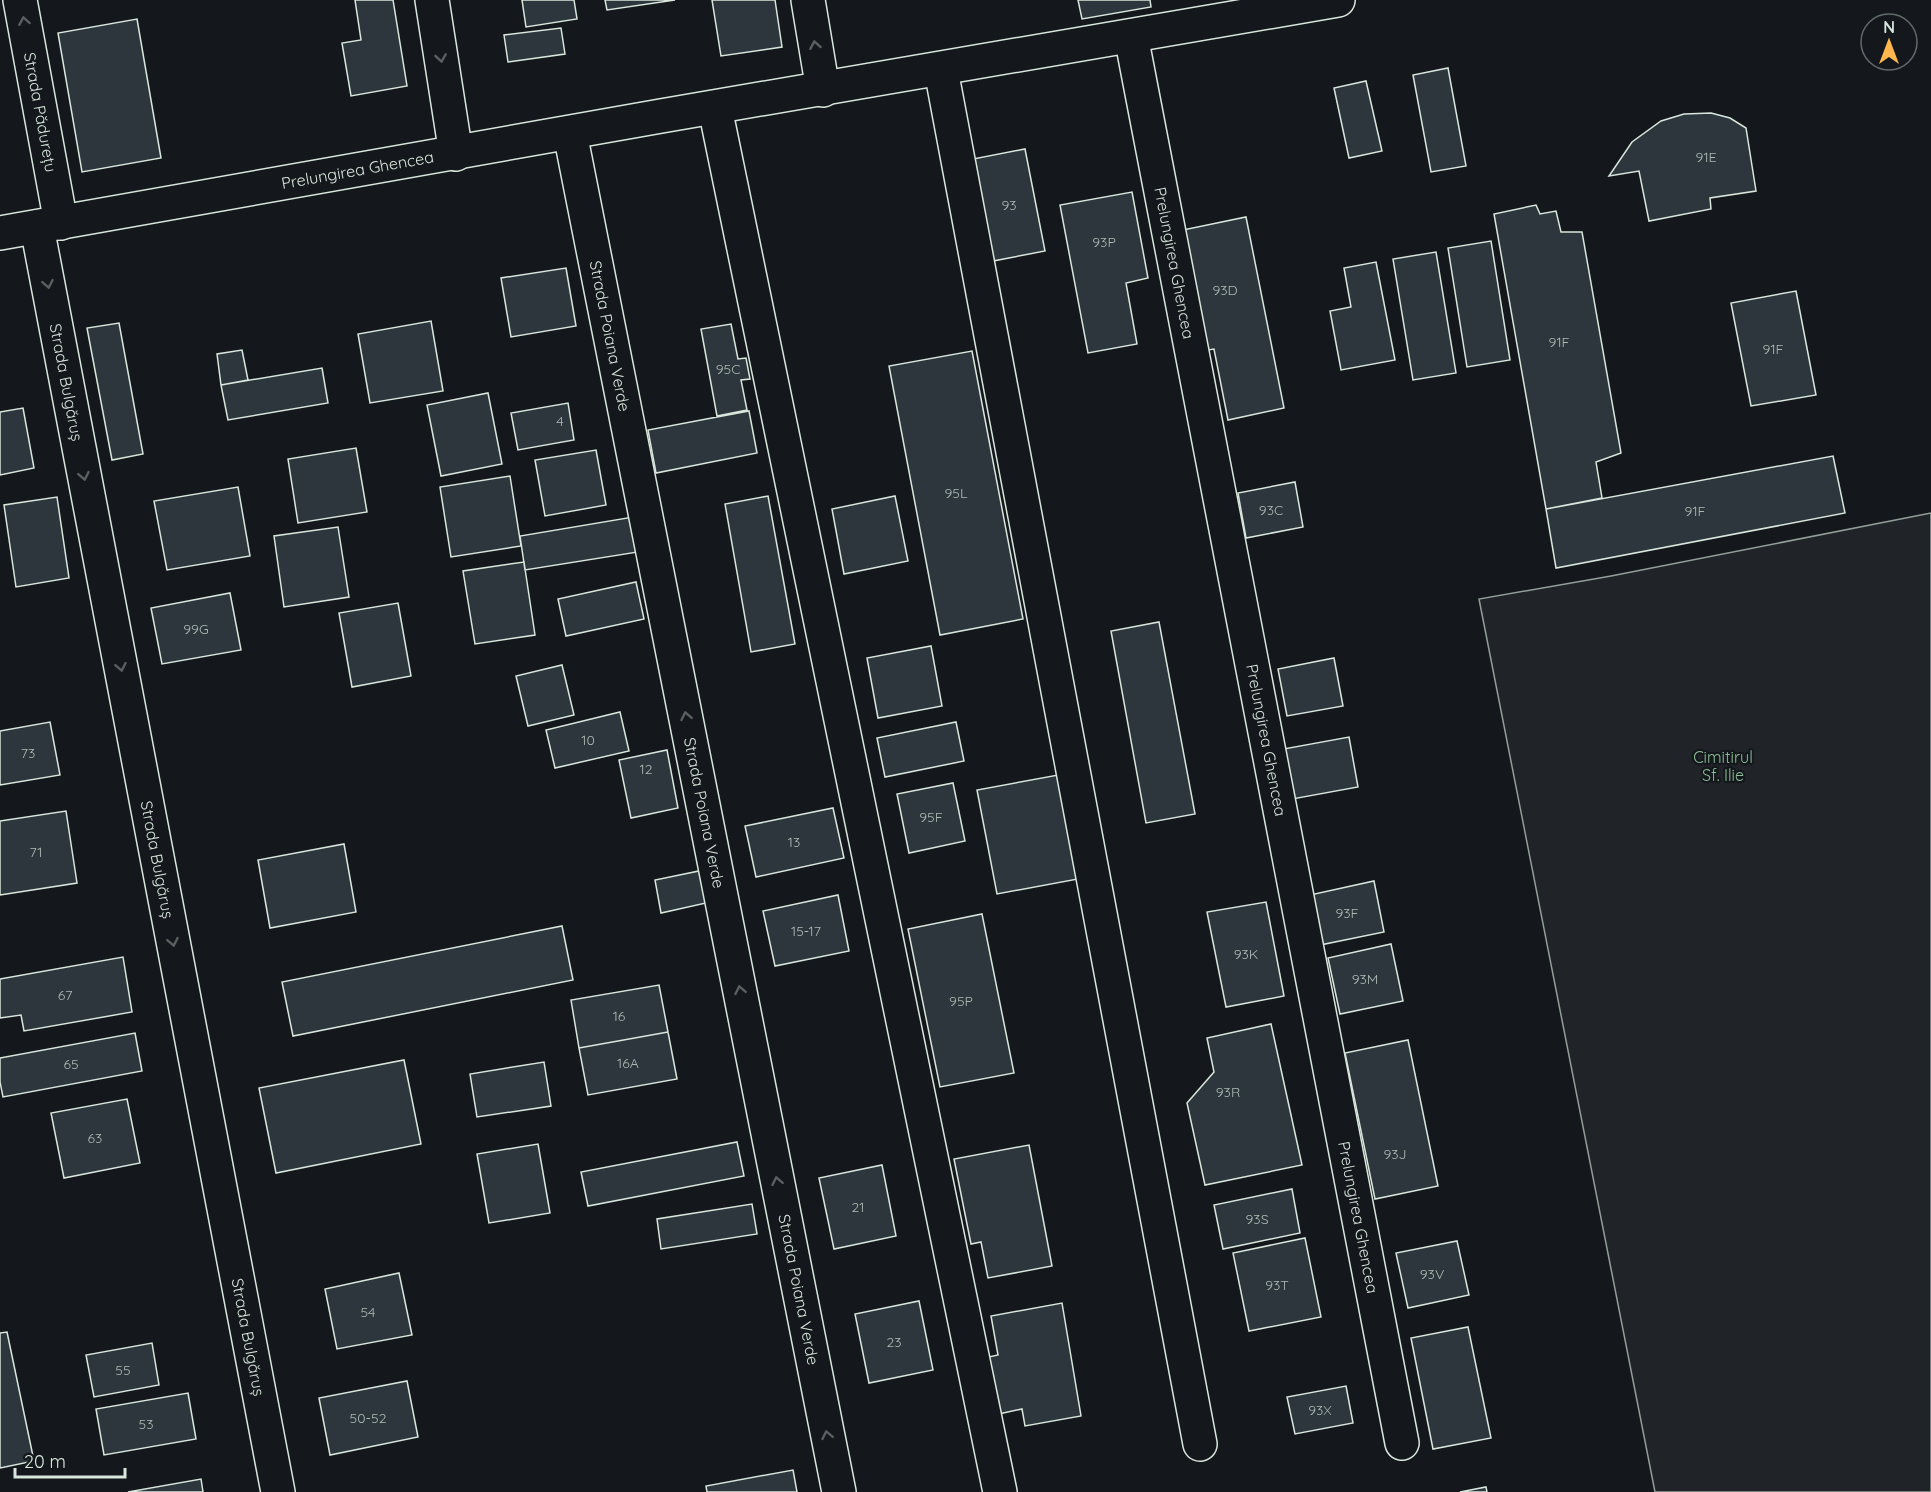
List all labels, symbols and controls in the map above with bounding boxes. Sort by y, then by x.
north arrow [1859,12,1919,72]
one-way arrow [18,16,31,26]
text: N [1883,17,1895,37]
one-way arrow [809,40,822,50]
street label: Strada Pădurețu [20,51,61,174]
one-way arrow [434,53,446,62]
street label: Prelungirea Ghencea [280,146,435,193]
house number: 91E [1695,148,1717,166]
street label: Prelungirea Ghencea [1150,185,1199,341]
house number: 93 [1001,196,1017,214]
house number: 93P [1092,233,1116,251]
street label: Strada Poiana Verde [585,259,635,413]
one-way arrow [41,279,54,289]
house number: 93D [1212,281,1238,299]
street label: Strada Bulgăruș [46,322,88,443]
house number: 91F [1548,333,1570,351]
house number: 91F [1762,340,1784,358]
house number: 95C [716,360,740,378]
house number: 4 [556,412,564,430]
one-way arrow [77,471,90,481]
house number: 95L [945,484,968,502]
house number: 93C [1259,501,1283,519]
house number: 91F [1684,502,1706,520]
house number: 99G [183,620,209,638]
one-way arrow [114,662,127,672]
street label: Prelungirea Ghencea [1242,662,1291,818]
one-way arrow [680,712,693,722]
house number: 10 [581,731,595,749]
street label: Strada Poiana Verde [680,736,729,890]
house number: 73 [21,744,35,762]
park label: Cimitirul Sf. Ilie [1693,747,1753,785]
house number: 12 [640,760,653,778]
street label: Strada Bulgăruș [137,799,179,920]
house number: 95F [919,808,943,826]
house number: 13 [788,833,800,851]
house number: 71 [29,843,43,861]
house number: 93F [1335,904,1359,922]
house number: 15-17 [791,922,821,940]
one-way arrow [166,936,179,946]
house number: 93K [1234,945,1258,963]
house number: 93M [1352,970,1378,988]
one-way arrow [734,985,747,995]
house number: 67 [58,986,72,1004]
house number: 95P [949,992,973,1010]
house number: 16 [613,1007,626,1025]
house number: 16A [617,1054,639,1072]
house number: 65 [63,1055,79,1073]
house number: 93R [1216,1083,1240,1101]
house number: 63 [88,1129,102,1147]
street label: Prelungirea Ghencea [1334,1140,1383,1295]
house number: 93J [1383,1145,1407,1163]
one-way arrow [771,1177,784,1187]
house number: 21 [852,1198,864,1216]
house number: 93S [1245,1210,1269,1228]
street label: Strada Poiana Verde [774,1212,824,1367]
house number: 93V [1420,1265,1444,1283]
house number: 93T [1265,1276,1289,1294]
street label: Strada Bulgăruș [227,1277,269,1398]
house number: 54 [360,1303,376,1321]
house number: 23 [886,1333,902,1351]
house number: 55 [115,1361,131,1379]
house number: 93X [1308,1401,1332,1419]
house number: 50-52 [350,1409,387,1427]
house number: 53 [139,1415,153,1433]
one-way arrow [821,1430,834,1440]
scale bar [15,1441,124,1479]
text: 20 m [24,1450,66,1473]

